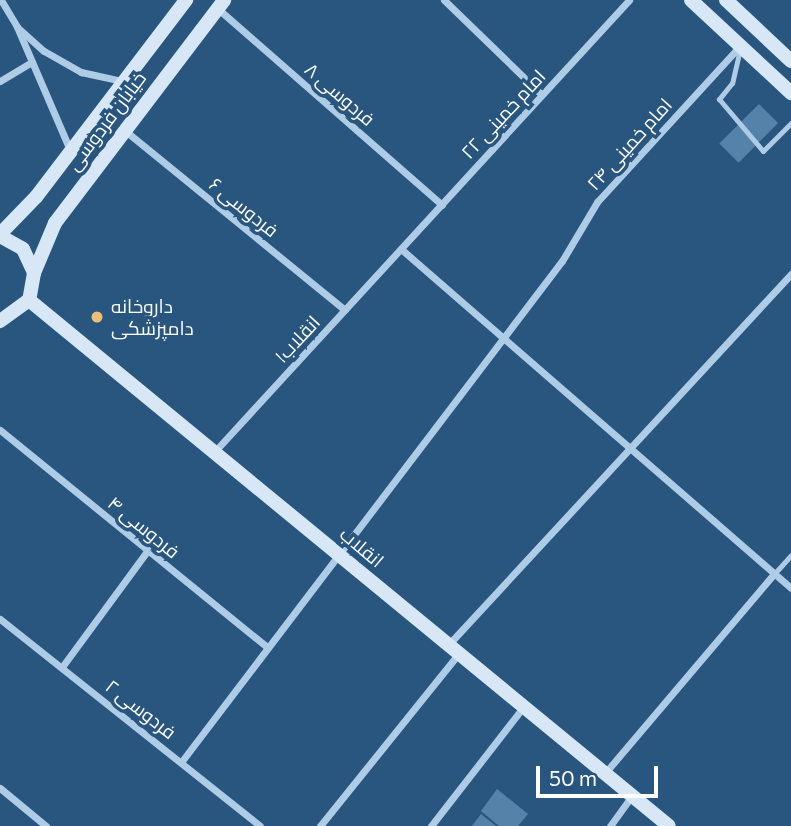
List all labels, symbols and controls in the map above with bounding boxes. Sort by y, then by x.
street label: فردوسی ۸ [301,58,379,130]
street label: امام خمینی ۲۲ [456,65,550,163]
street label: خیابان فردوسی [61,67,151,175]
street label: امام خمینی ۲۴ [582,93,676,195]
street label: فردوسی ۶ [205,172,283,242]
place label: داروخانه دامپزشکی [111,295,194,339]
marker: داروخانه دامپزشکی [89,309,105,325]
street label: انقلاب۱ [270,311,324,367]
street label: فردوسی ۴ [104,491,184,563]
street label: انقلاب [335,522,389,572]
street label: فردوسی ۲ [101,674,181,744]
scale bar [539,752,662,796]
text: 50 m [549,765,597,790]

